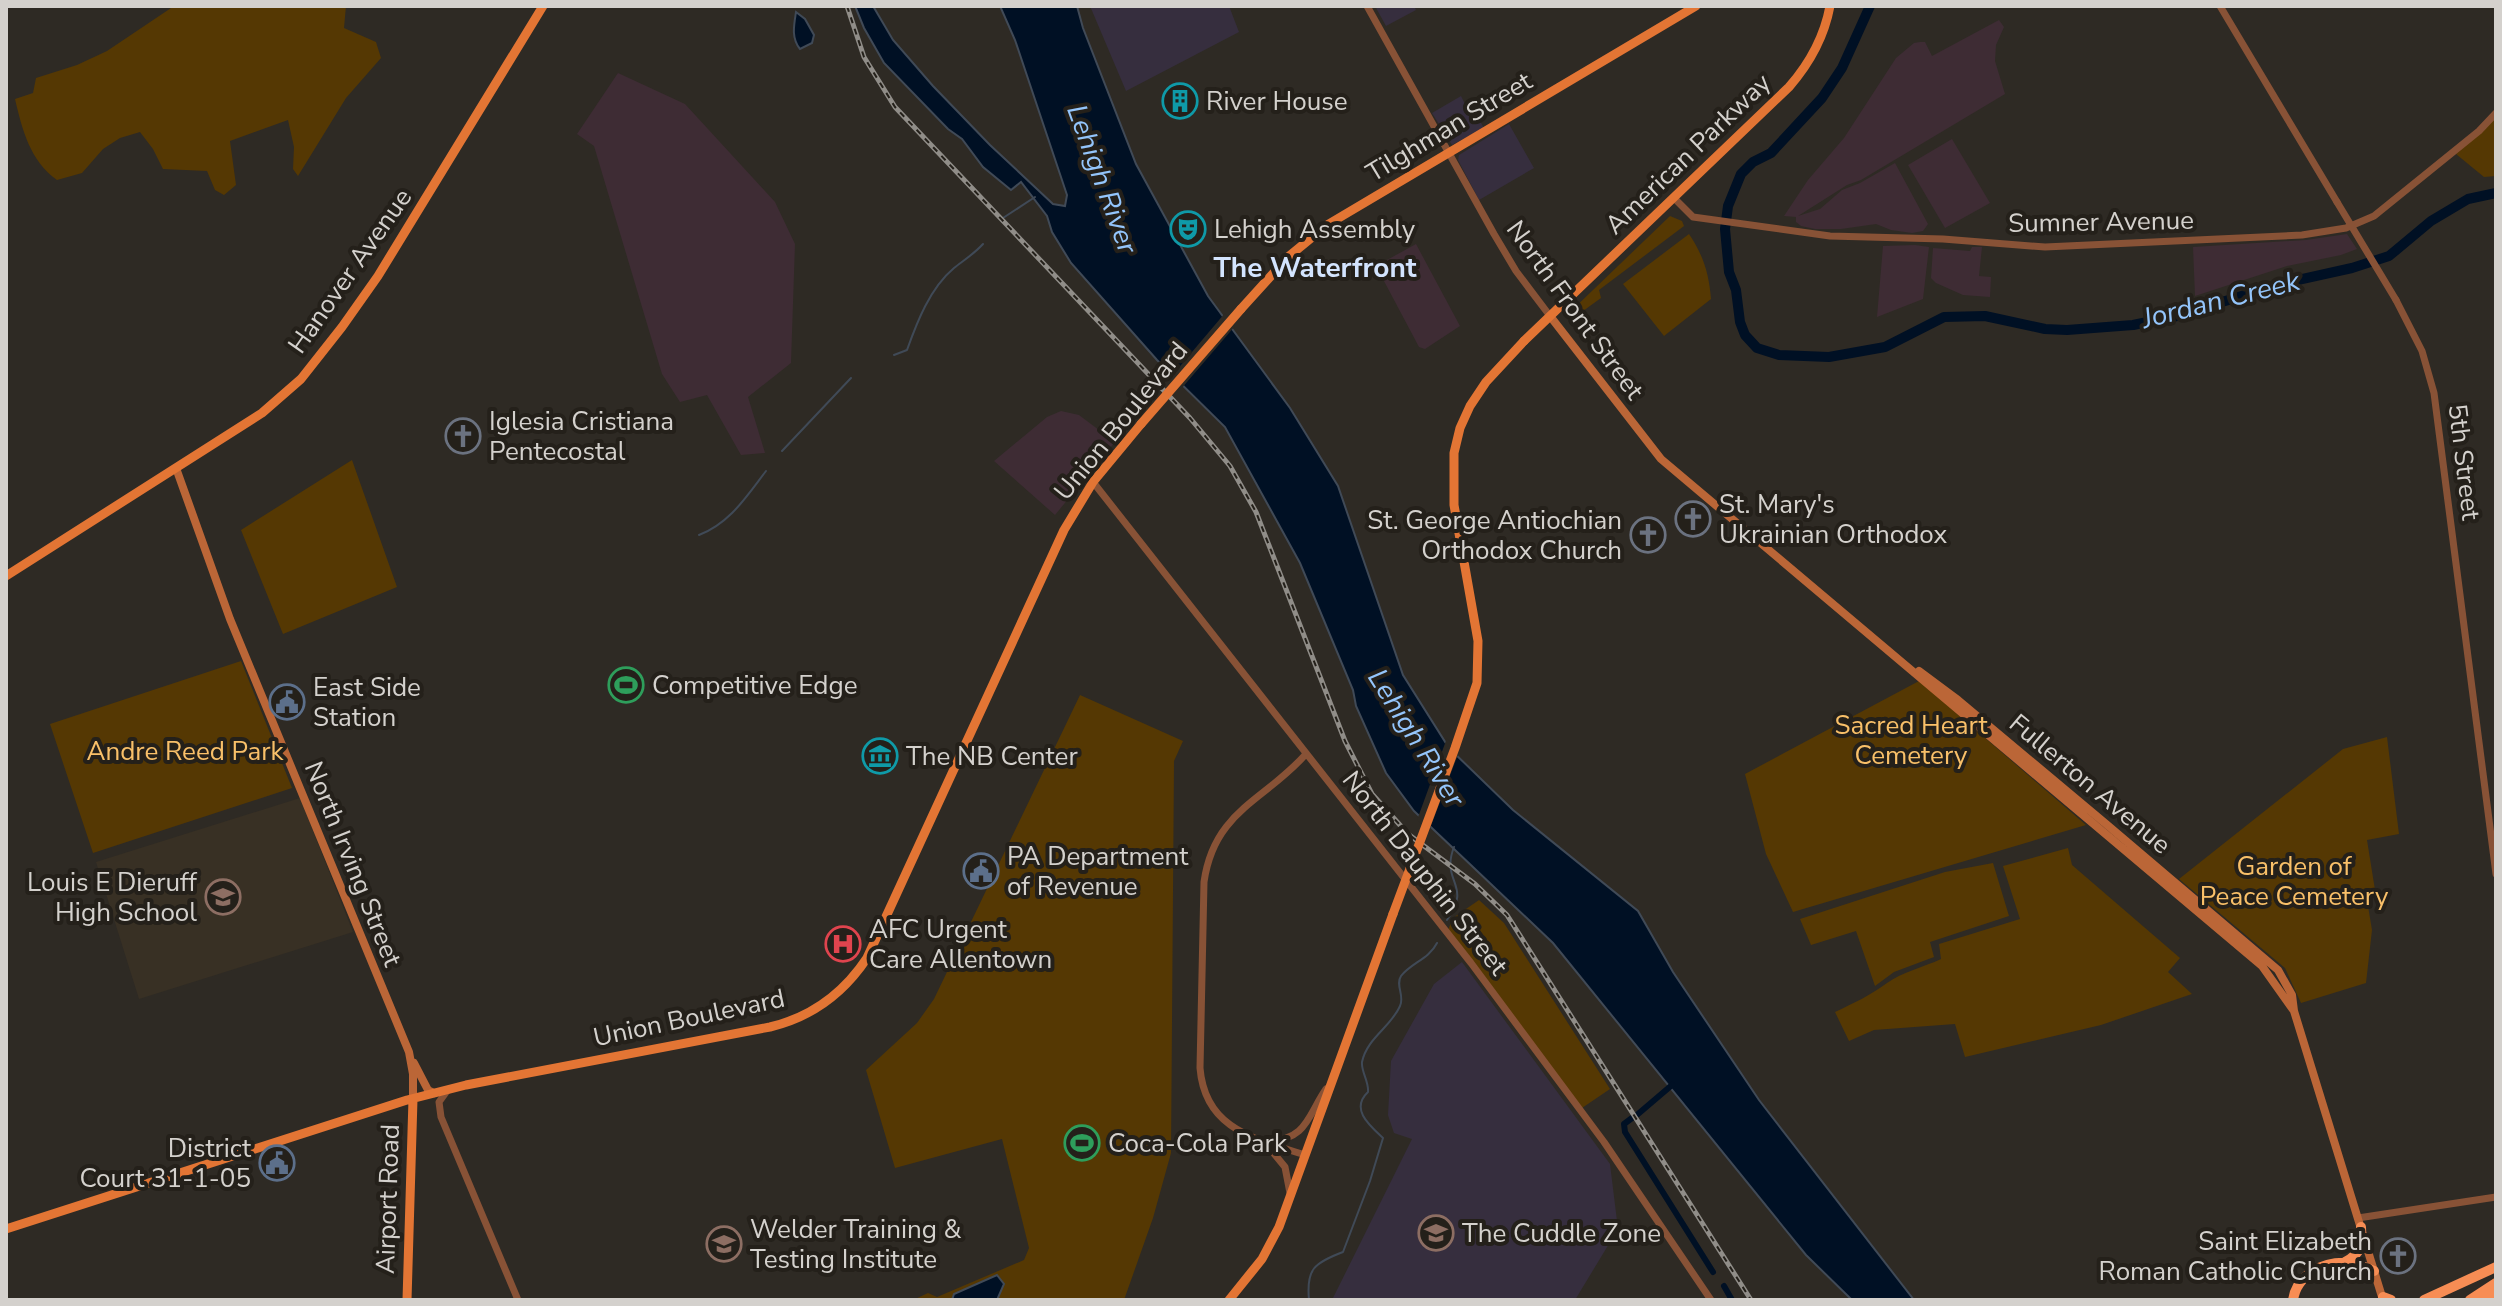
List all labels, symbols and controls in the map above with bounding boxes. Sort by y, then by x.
street label: Tilghman Street [1360,63,1539,190]
street label: American Parkway [1598,65,1779,242]
building icon: River House [1161,82,1199,120]
place label: River House [1206,84,1348,119]
water label: Lehigh River [1057,99,1147,260]
street label: Hanover Avenue [280,181,420,361]
street label: Sumner Avenue [2008,203,2194,241]
theatre icon: Lehigh Assembly [1169,210,1207,248]
place label: Lehigh Assembly [1214,212,1416,247]
street label: North Front Street [1498,213,1652,407]
district label: The Waterfront [1213,249,1417,287]
water label: Jordan Creek [2136,262,2305,338]
street label: Union Boulevard [1046,334,1196,508]
street label: 5th Street [2439,402,2489,523]
place label: Iglesia Cristiana Pentecostal [489,404,674,469]
church icon: Iglesia Cristiana Pentecostal [444,417,482,455]
place label: St. Mary's Ukrainian Orthodox [1719,487,1948,552]
church icon: St. Mary's Ukrainian Orthodox [1674,500,1712,538]
place label: St. George Antiochian Orthodox Church [1367,503,1622,568]
church icon: St. George Antiochian Orthodox Church [1629,516,1667,554]
water label: Lehigh River [1358,662,1474,815]
sports icon: Competitive Edge [607,666,645,704]
place label: Competitive Edge [652,668,858,703]
place label: East Side Station [313,670,421,735]
public building icon: East Side Station [268,683,306,721]
street label: Fullerton Avenue [2002,706,2178,862]
park label: Sacred Heart Cemetery [1834,708,1988,773]
park label: Andre Reed Park [86,734,285,769]
museum icon: The NB Center [861,737,899,775]
place label: The NB Center [906,739,1078,774]
street label: North Irving Street [296,756,410,972]
street label: North Dauphin Street [1334,764,1516,983]
place label: PA Department of Revenue [1007,839,1189,904]
park label: Garden of Peace Cemetery [2200,849,2389,914]
public building icon: PA Department of Revenue [962,852,1000,890]
place label: Louis E Dieruff High School [27,865,197,930]
school or university icon: Louis E Dieruff High School [204,878,242,916]
place label: AFC Urgent Care Allentown [869,912,1052,977]
hospital icon: AFC Urgent Care Allentown [824,925,862,963]
street label: Union Boulevard [590,981,788,1055]
street label: Airport Road [368,1123,408,1275]
sports icon: Coca-Cola Park [1063,1124,1101,1162]
place label: Coca-Cola Park [1108,1126,1288,1161]
place label: District Court 31-1-05 [80,1131,252,1196]
public building icon: District Court 31-1-05 [258,1144,296,1182]
place label: Welder Training & Testing Institute [750,1212,962,1277]
school or university icon: The Cuddle Zone [1417,1214,1455,1252]
place label: The Cuddle Zone [1462,1216,1661,1251]
place label: Saint Elizabeth Roman Catholic Church [2099,1224,2372,1289]
school or university icon: Welder Training & Testing Institute [705,1225,743,1263]
church icon: Saint Elizabeth Roman Catholic Church [2379,1237,2417,1275]

